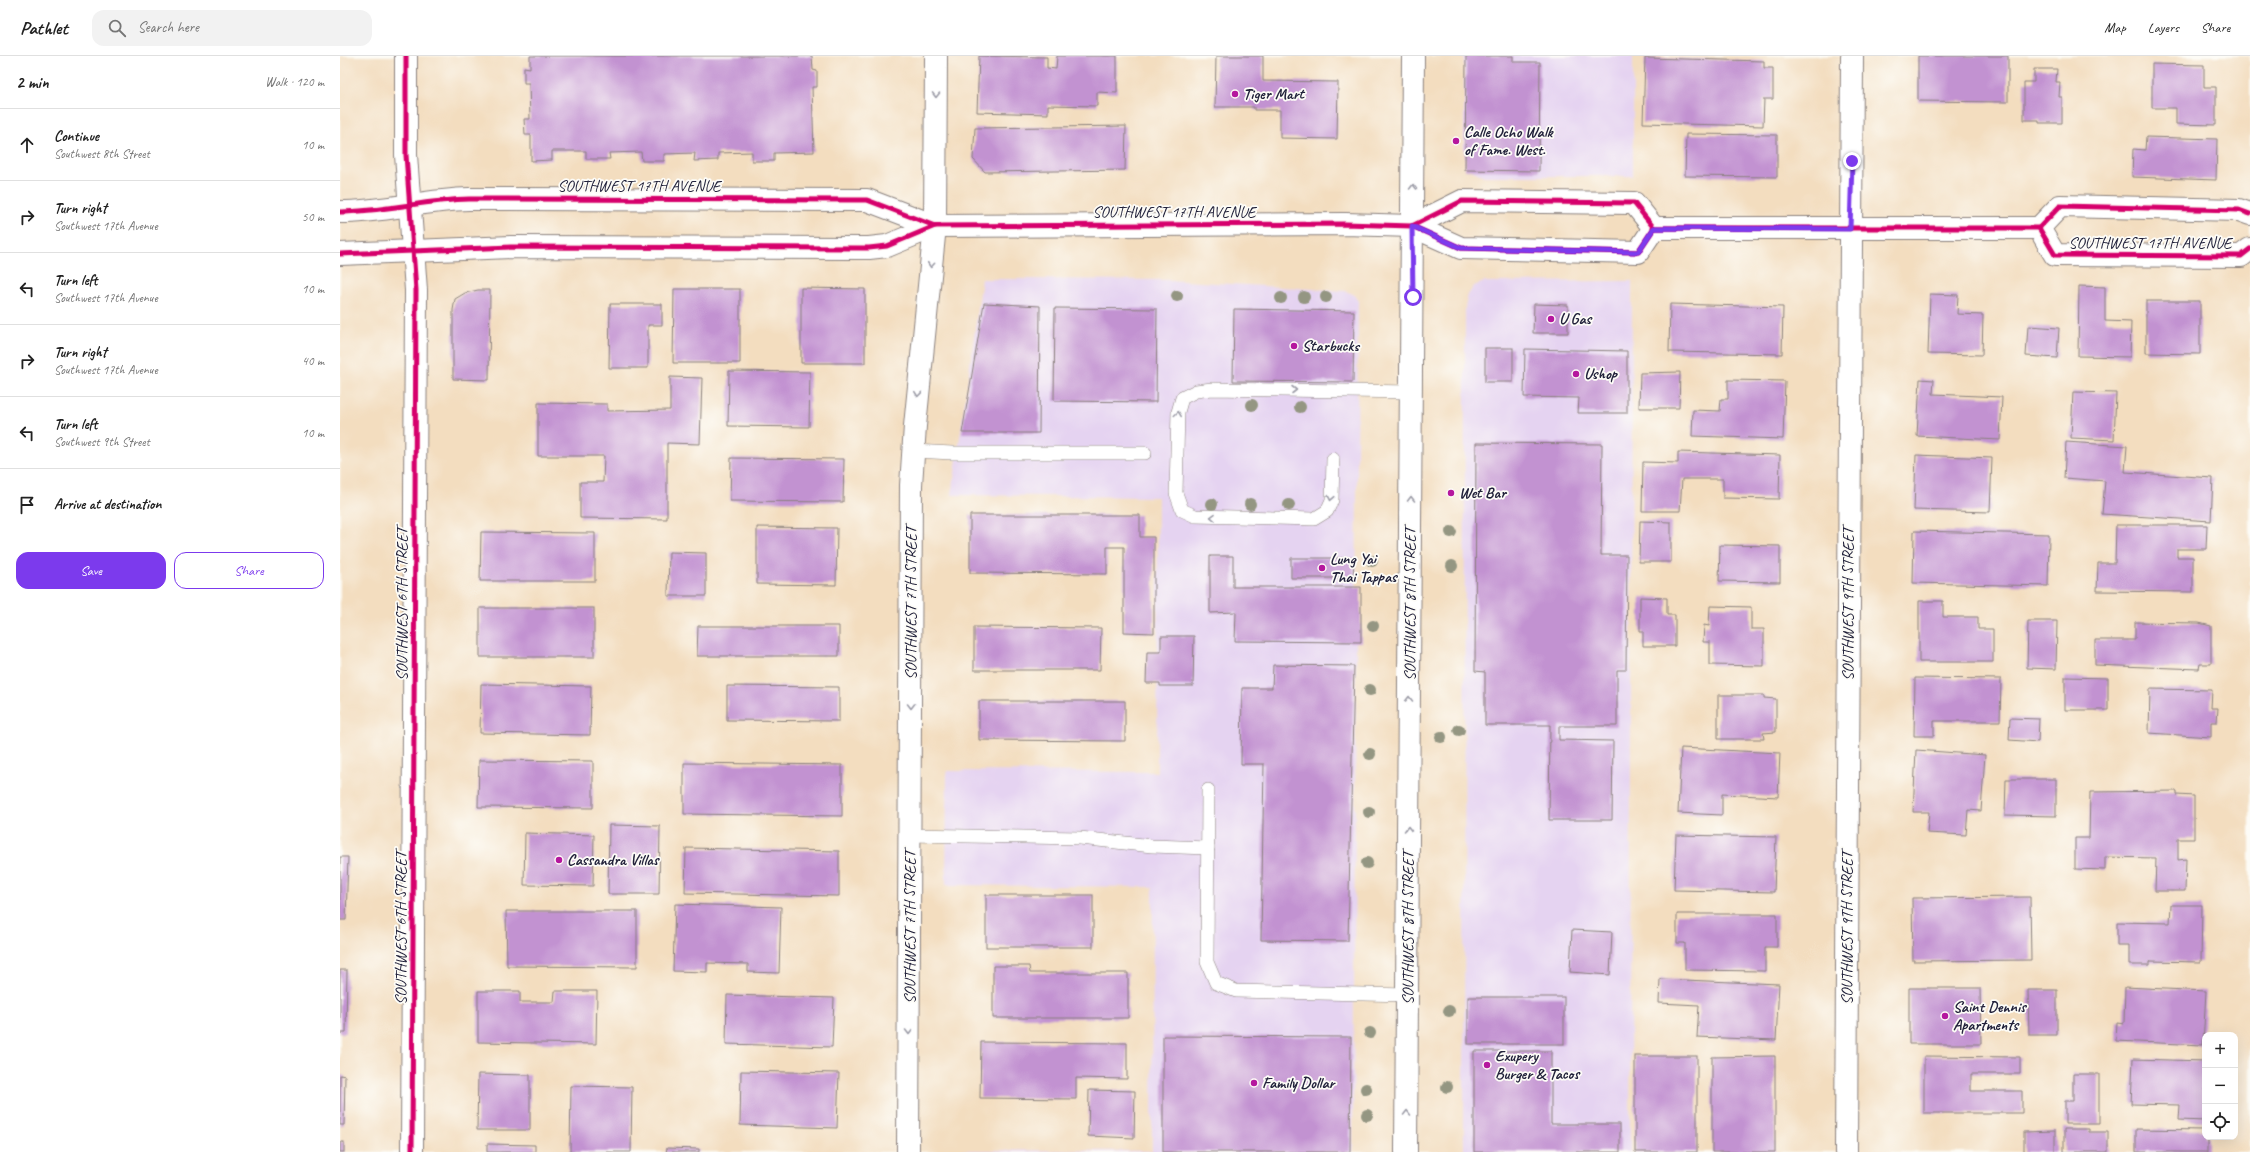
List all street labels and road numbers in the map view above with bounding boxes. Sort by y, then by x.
street label: SOUTHWEST 17TH AVENUE [558,176,723,196]
street label: SOUTHWEST 17TH AVENUE [1093,202,1258,222]
street label: SOUTHWEST 17TH AVENUE [2069,233,2234,253]
street label: SOUTHWEST 7TH STREET [901,522,921,680]
street label: SOUTHWEST 6TH STREET [392,523,412,681]
street label: SOUTHWEST 8TH STREET [1400,523,1420,681]
street label: SOUTHWEST 9TH STREET [1838,523,1858,681]
street label: SOUTHWEST 7TH STREET [900,846,920,1004]
street label: SOUTHWEST 6TH STREET [391,847,411,1005]
street label: SOUTHWEST 8TH STREET [1398,847,1418,1005]
street label: SOUTHWEST 9TH STREET [1837,847,1857,1005]

